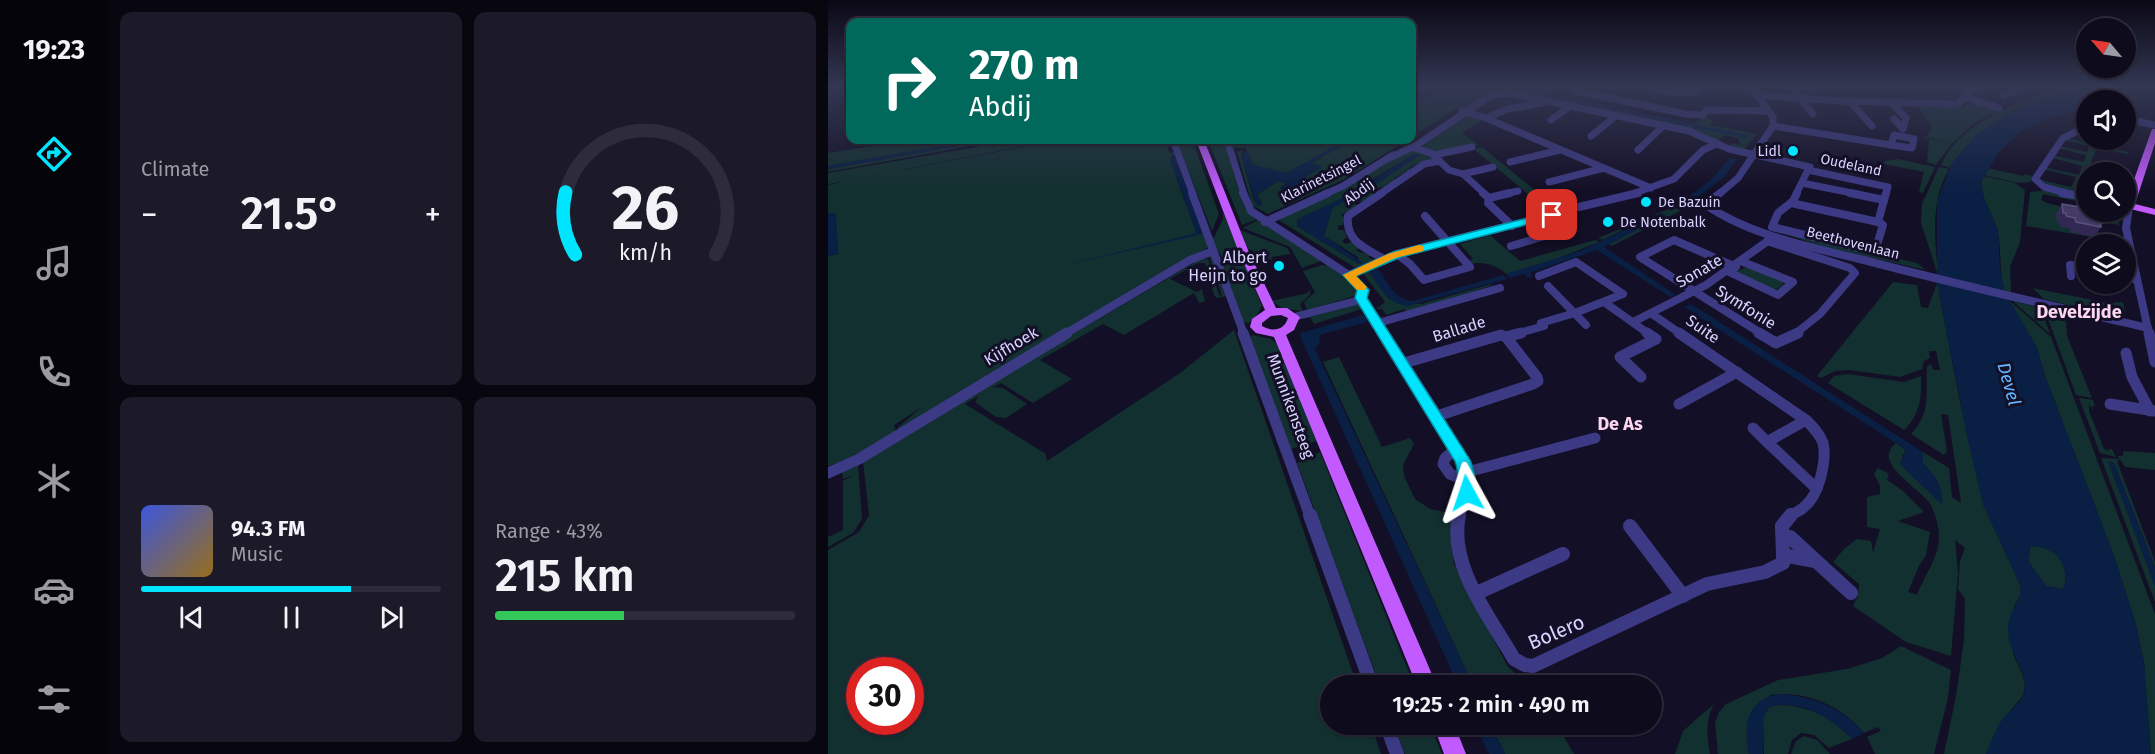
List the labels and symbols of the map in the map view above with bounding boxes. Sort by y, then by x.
north arrow [2076,18,2136,78]
place label: Lidl [1758,143,1781,160]
marker: Lidl [1786,144,1800,158]
street label: Oudeland [1819,150,1883,180]
street label: Klarinetsingel [1278,152,1364,206]
street label: Abdij [1341,176,1377,208]
pin [1526,189,1577,240]
place label: De Bazuin [1658,194,1721,211]
marker: De Bazuin [1639,195,1653,209]
place label: De Notenbalk [1620,214,1707,231]
marker: De Notenbalk [1601,215,1615,229]
street label: Beethovenlaan [1805,223,1901,263]
place label: Albert Heijn to go [1188,248,1267,285]
street label: Sonate [1672,250,1726,292]
marker: Albert Heijn to go [1272,259,1286,273]
street label: Symfonie [1712,281,1780,333]
district label: Develzijde [2036,301,2122,323]
street label: Suite [1682,311,1724,347]
street label: Ballade [1430,312,1488,346]
street label: Kijfhoek [981,322,1042,369]
street label: Munnikensteeg [1263,351,1319,462]
water label: Devel [1992,360,2026,408]
district label: De As [1597,413,1643,435]
position arrow [1435,461,1499,525]
street label: Bolero [1524,609,1588,655]
speed limit sign: 30 [846,657,924,735]

